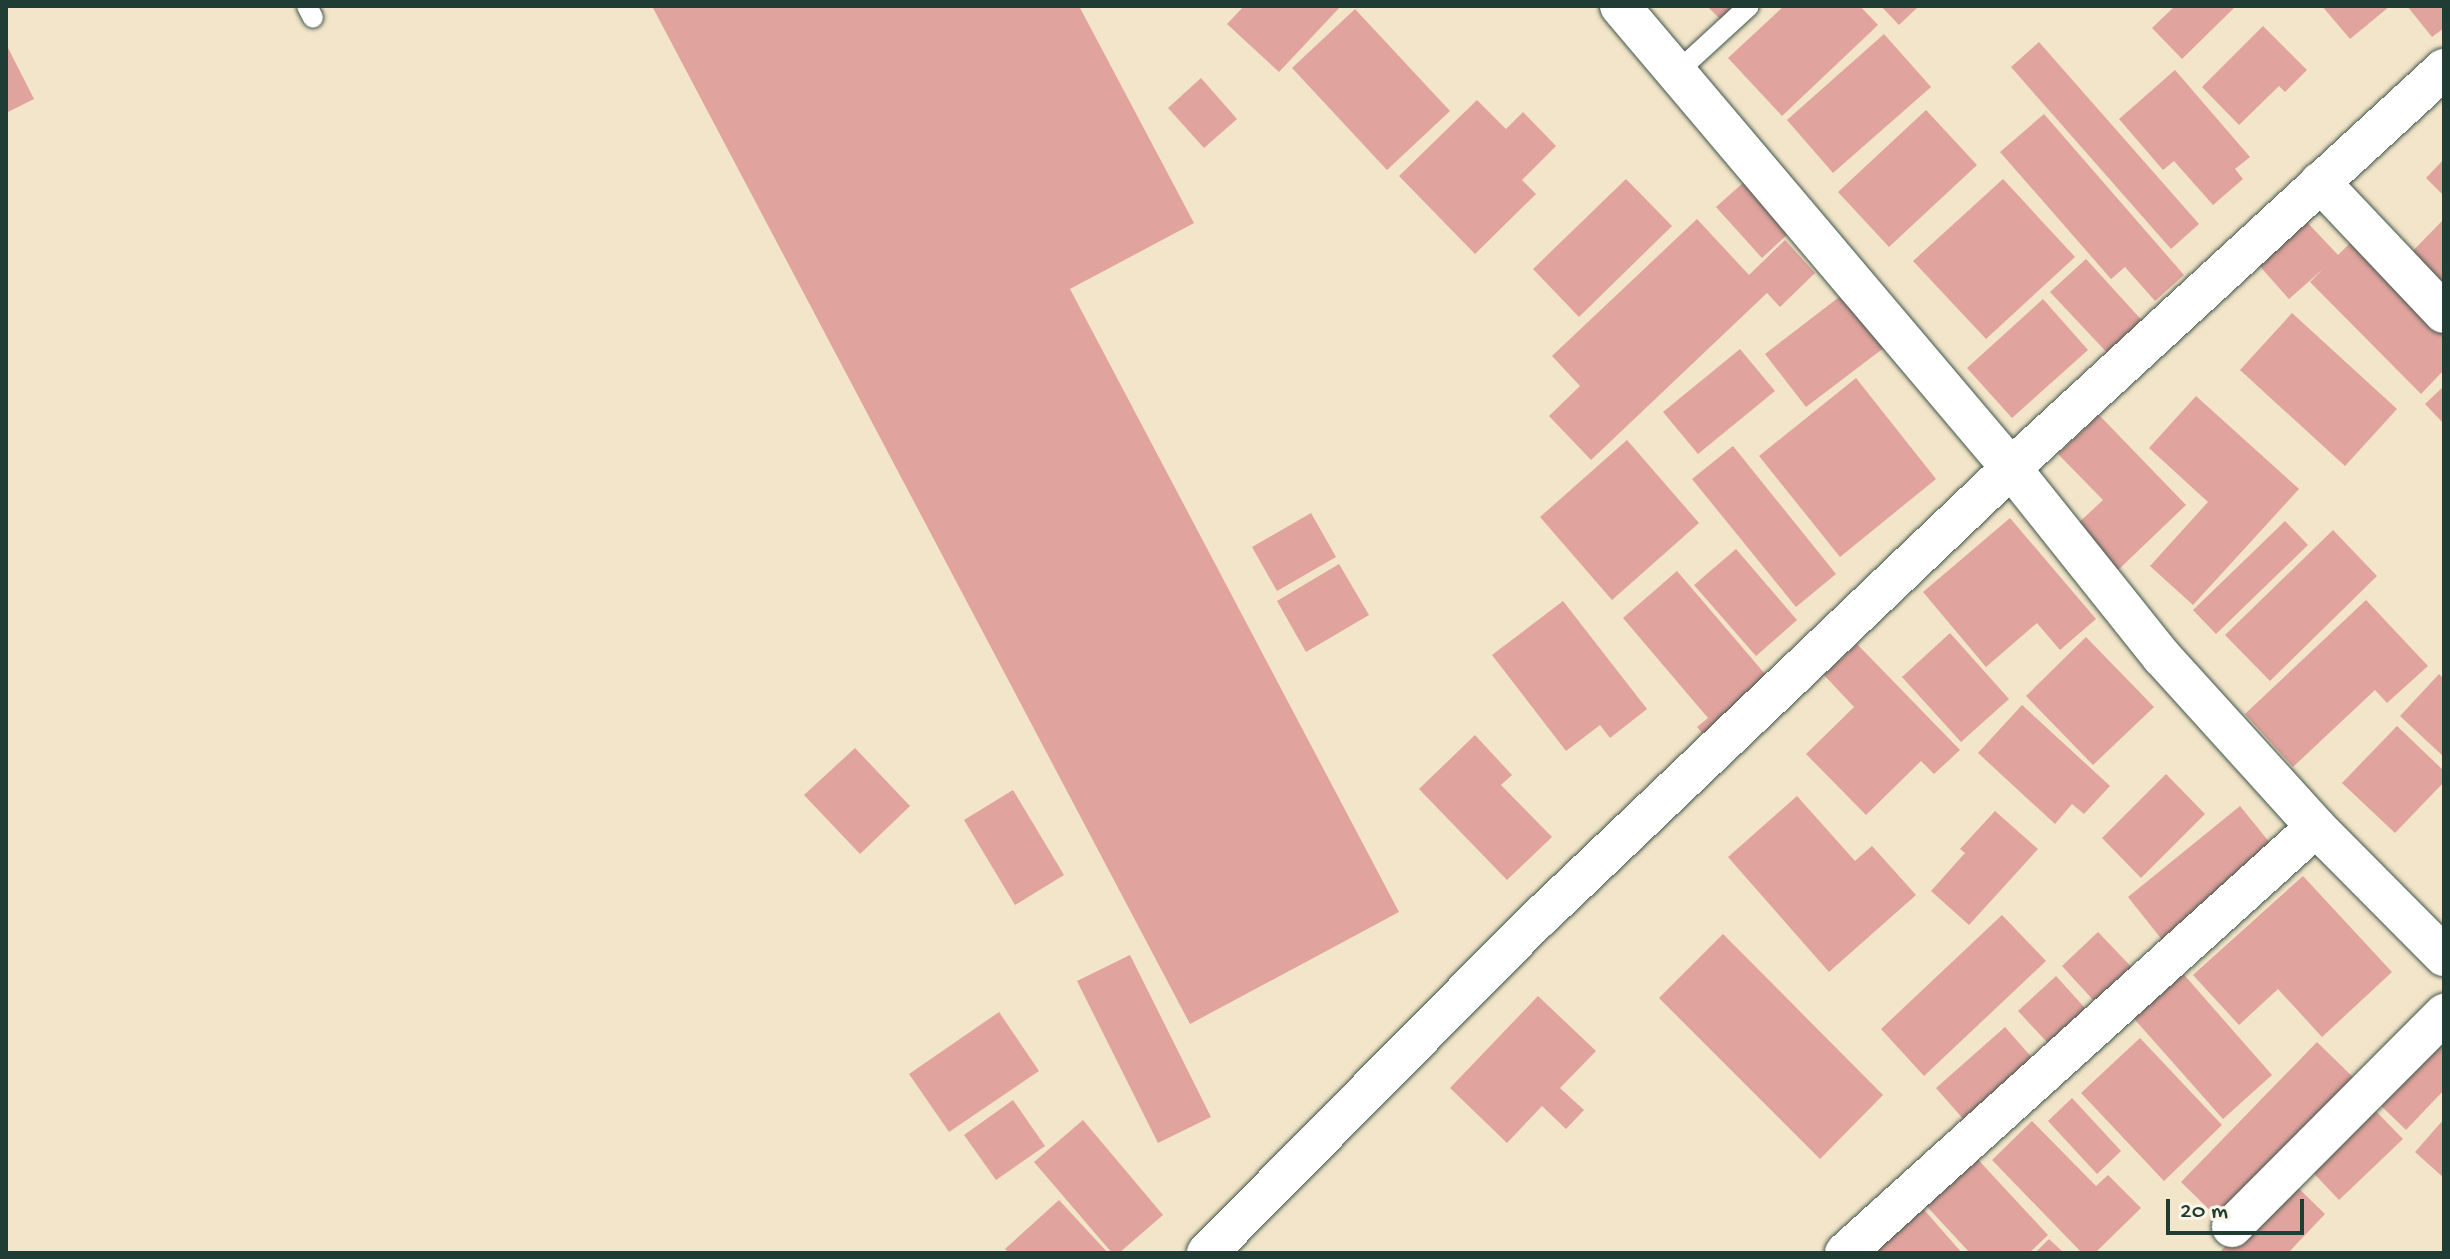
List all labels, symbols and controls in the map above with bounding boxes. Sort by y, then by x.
scale bar [2170,1183,2308,1233]
text: 20 m [2180,1198,2228,1227]

